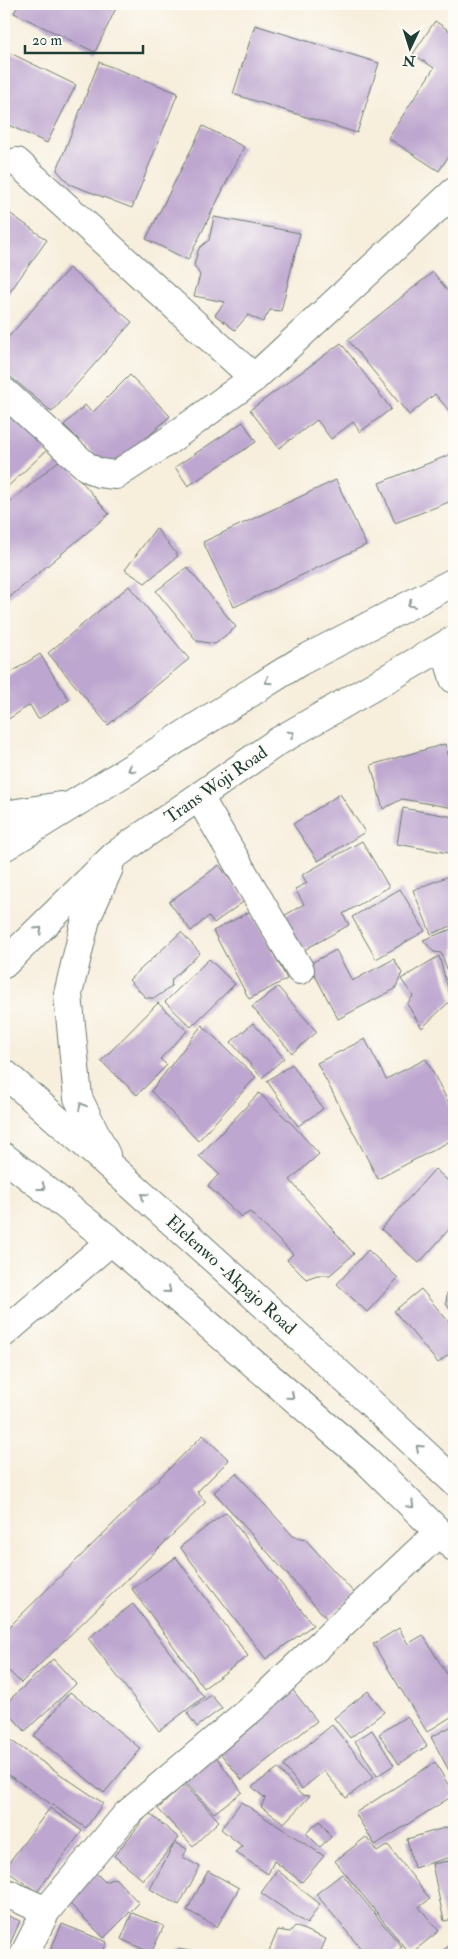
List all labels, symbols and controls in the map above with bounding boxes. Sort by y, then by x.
scale bar [25,22,142,54]
north arrow [386,22,436,72]
text: 20 m [32,31,62,50]
text: N [402,52,417,69]
one-way arrow [407,598,416,608]
one-way arrow [264,675,273,685]
one-way arrow [285,731,294,741]
street label: Trans Woji Road [160,741,272,829]
one-way arrow [128,762,137,772]
one-way arrow [33,926,42,935]
one-way arrow [78,1103,88,1112]
one-way arrow [36,1181,45,1189]
one-way arrow [141,1193,150,1202]
street label: Elelenwo -Akpajo Road [161,1210,301,1340]
one-way arrow [162,1284,171,1293]
one-way arrow [285,1390,294,1398]
one-way arrow [415,1445,424,1454]
one-way arrow [405,1499,414,1508]

